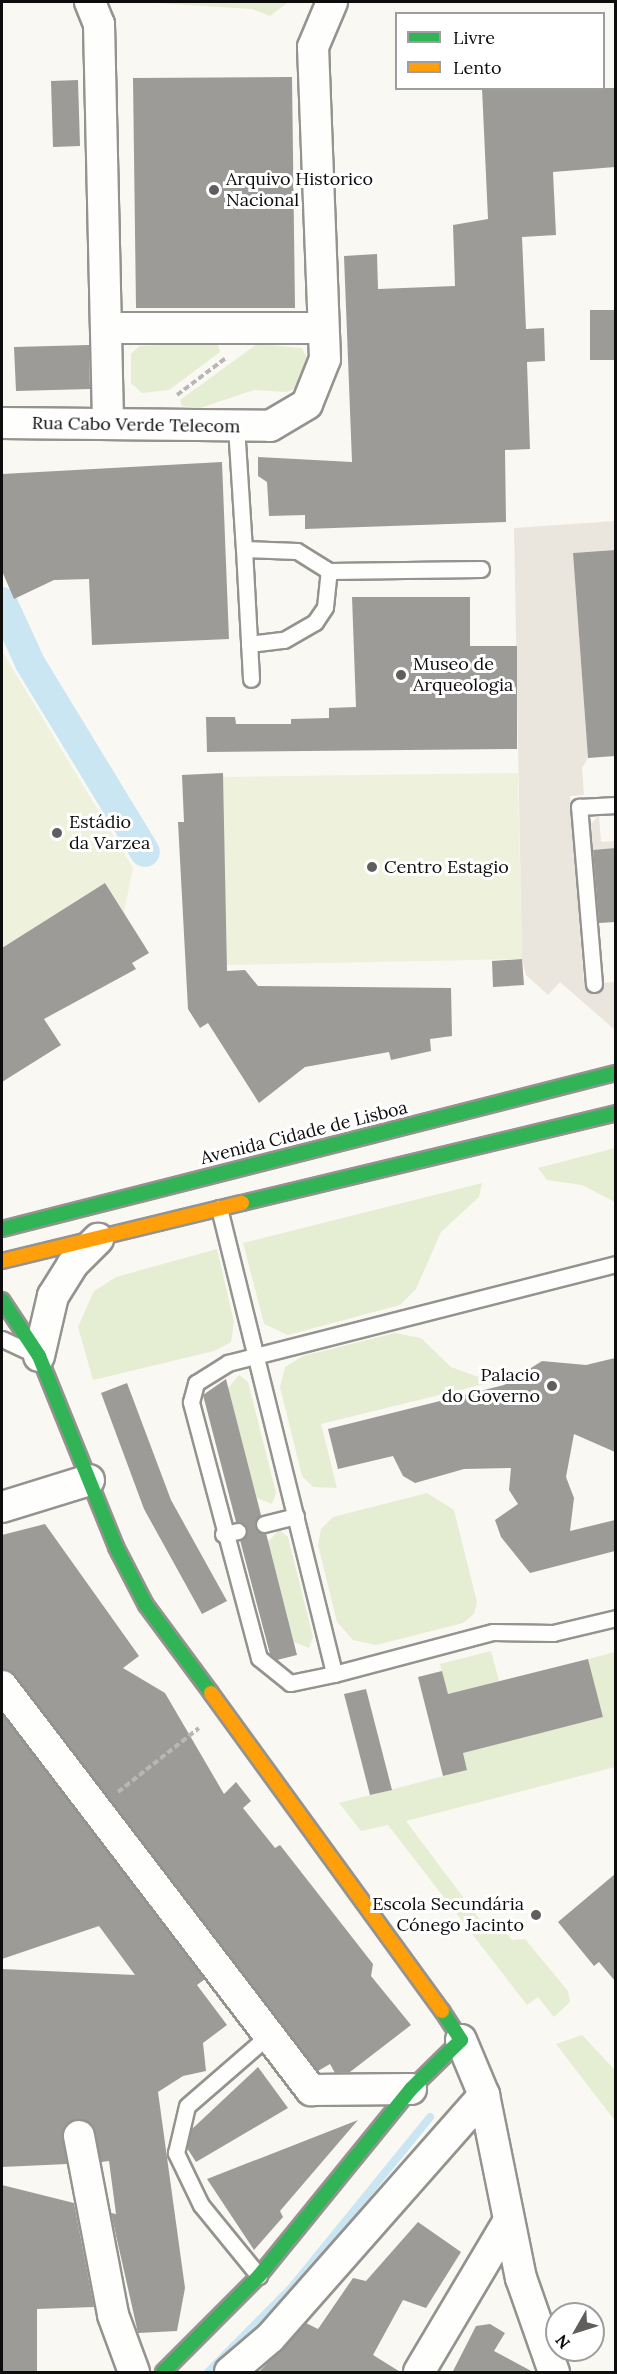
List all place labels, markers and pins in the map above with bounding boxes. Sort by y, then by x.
place label: Arquivo Historico Nacional [226,169,373,212]
marker: Arquivo Historico Nacional [207,183,221,197]
place label: Museo de Arqueologia [413,654,513,696]
marker: Museo de Arqueologia [394,668,408,682]
place label: Estádio da Varzea [69,812,150,854]
marker: Estádio da Varzea [50,826,64,840]
place label: Centro Estagio [384,856,509,878]
marker: Centro Estagio [365,860,379,874]
place label: Palacio do Governo [442,1365,540,1408]
marker: Palacio do Governo [545,1379,559,1393]
place label: Escola Secundária Cónego Jacinto [372,1894,524,1936]
marker: Escola Secundária Cónego Jacinto [529,1908,543,1922]

